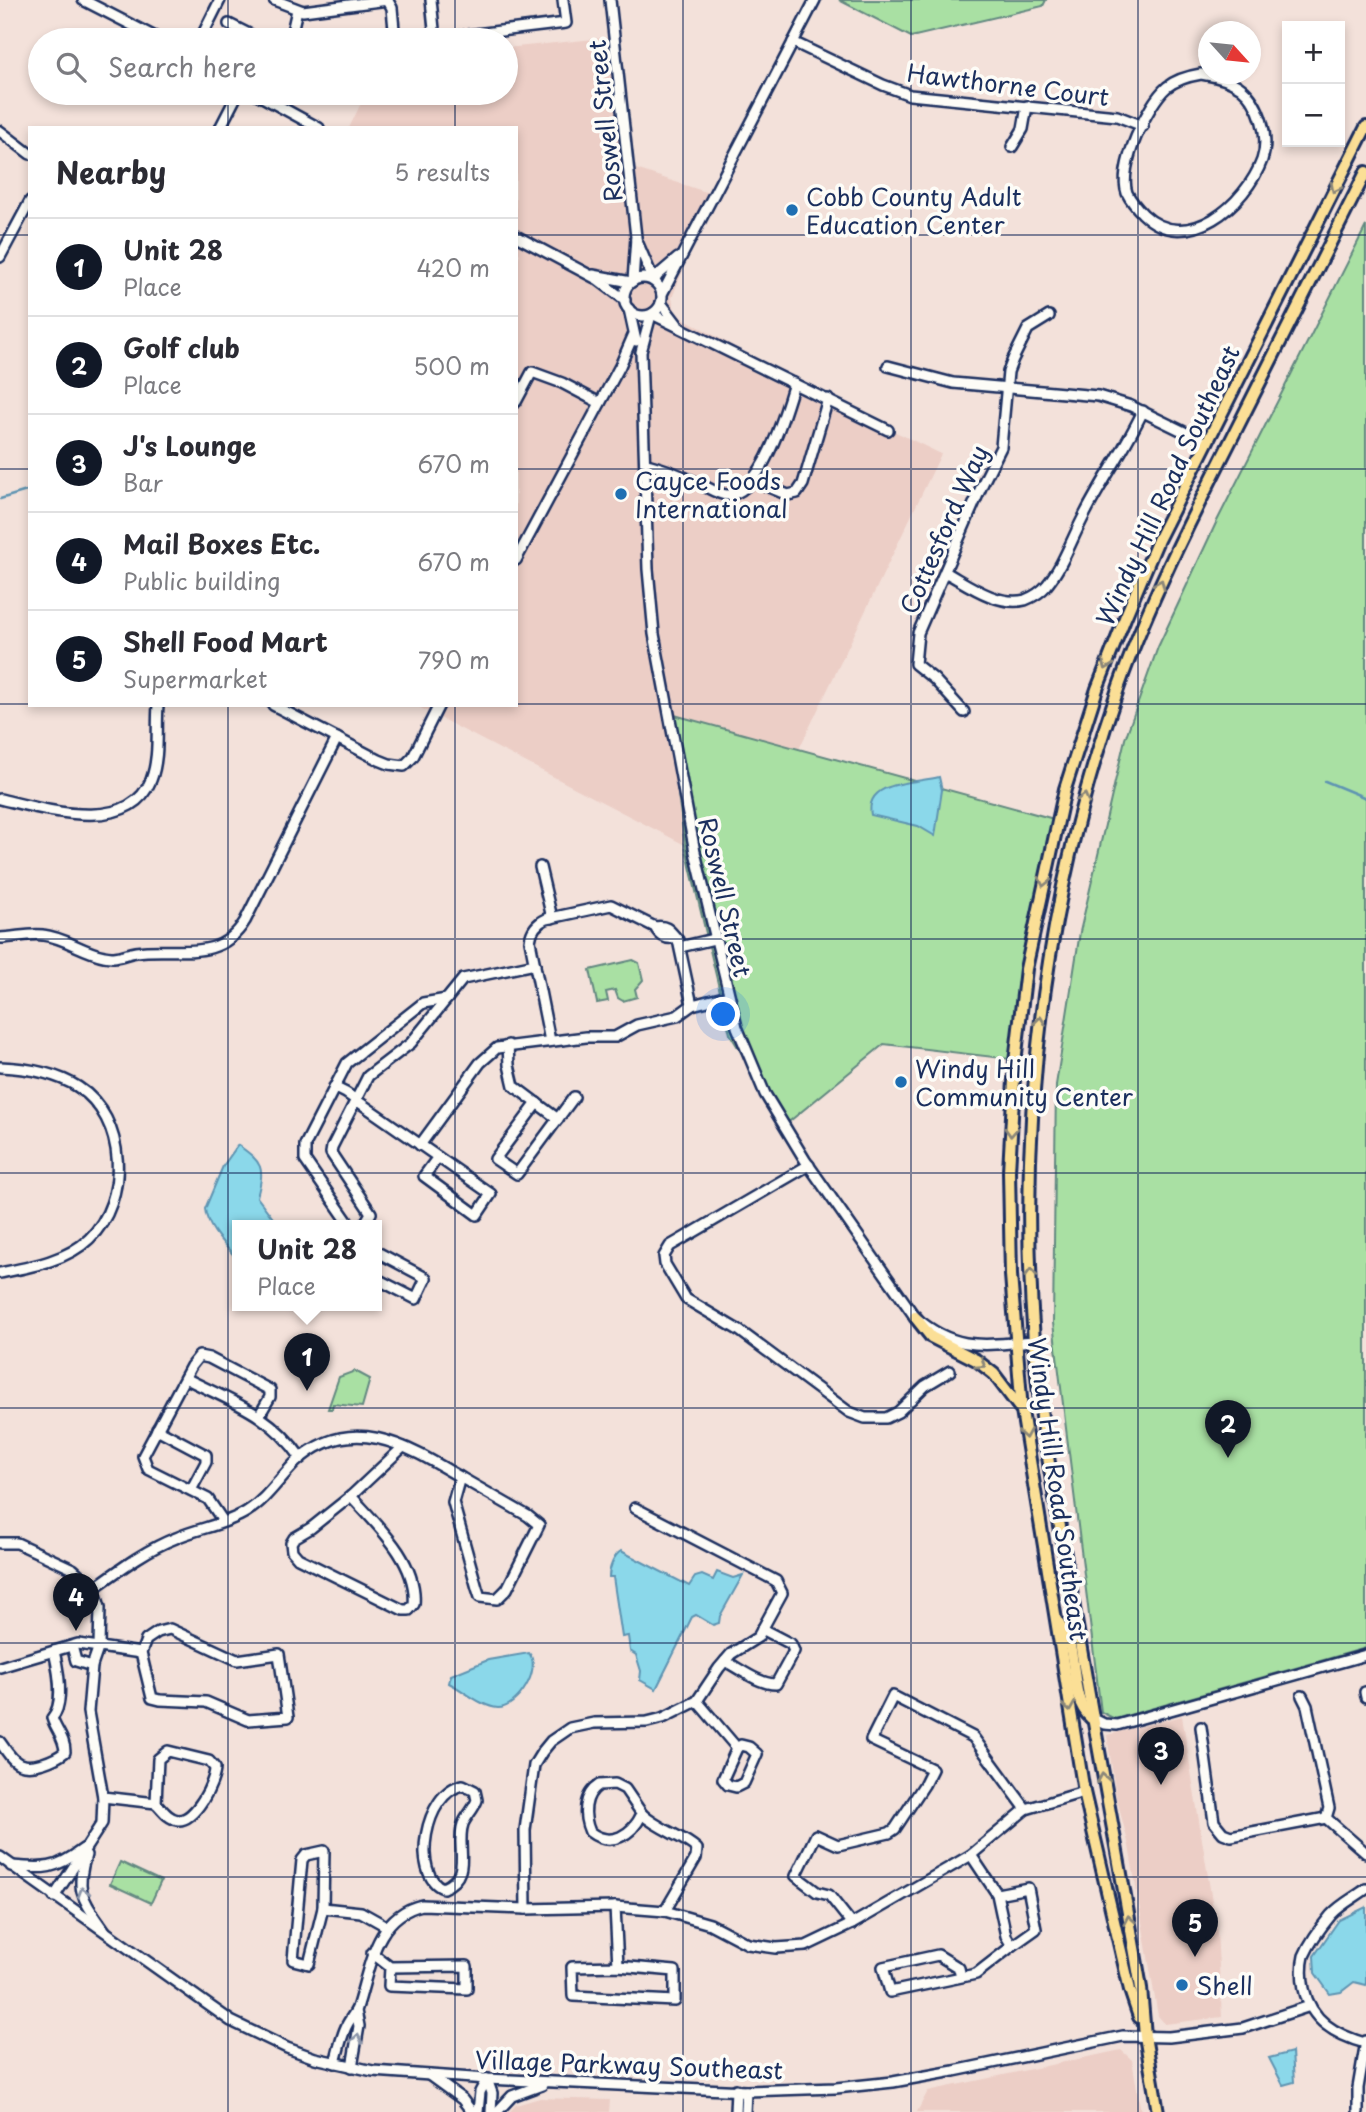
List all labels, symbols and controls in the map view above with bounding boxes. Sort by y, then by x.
north arrow [1198,21,1261,84]
map controls [1282,21,1345,147]
button: + [1282,21,1345,84]
search box [28,28,518,105]
street label: Roswell Street [578,38,630,204]
text: Search here [108,47,257,86]
icon: search [52,48,90,86]
street label: Hawthorne Court [905,54,1111,114]
button: − [1282,84,1345,147]
text: Nearby [56,149,166,194]
text: 5 results [394,154,490,189]
place label: Cobb County Adult Education Center [806,178,1022,242]
one-way arrow [1330,181,1344,193]
marker: Cobb County Adult Education Center [784,202,800,218]
text: Unit 28 [123,230,223,269]
text: 1 [74,250,85,285]
text: 420 m [416,250,490,285]
text: Place [123,269,182,304]
text: Golf club [123,328,240,367]
street label: Windy Hill Road Southeast [1086,339,1248,631]
text: 2 [71,348,87,383]
text: 500 m [413,348,490,383]
text: Place [123,367,182,402]
text: J's Lounge [123,426,257,465]
street label: Cottesford Way [890,439,996,619]
text: 3 [71,446,87,481]
text: 670 m [418,446,490,481]
place label: Cayce Foods International [635,462,788,526]
text: Bar [123,465,163,500]
marker: Cayce Foods International [613,486,629,502]
text: Mail Boxes Etc. [123,524,320,563]
text: 4 [71,544,87,579]
text: 670 m [418,544,490,579]
text: Public building [123,563,280,598]
one-way arrow [1152,579,1166,591]
text: Shell Food Mart [123,622,328,661]
text: 5 [72,642,86,677]
text: 790 m [418,642,490,677]
one-way arrow [1101,658,1115,670]
text: Supermarket [123,661,267,696]
one-way arrow [1076,792,1090,804]
street label: Roswell Street [690,814,762,980]
one-way arrow [1037,876,1052,888]
your location [706,997,740,1031]
one-way arrow [1032,1015,1047,1027]
place label: Windy Hill Community Center [915,1050,1134,1114]
marker: Windy Hill Community Center [893,1074,909,1090]
one-way arrow [1004,1126,1019,1137]
popup [232,1220,382,1311]
text: Unit 28 [257,1229,357,1268]
one-way arrow [1023,1267,1038,1278]
text: Place [257,1268,316,1303]
pin: 1 [284,1333,330,1391]
street label: Windy Hill Road Southeast [1020,1335,1098,1643]
one-way arrow [973,1356,986,1369]
pin: 2 [1205,1400,1251,1458]
one-way arrow [1017,1429,1032,1440]
pin: 4 [53,1573,99,1631]
one-way arrow [1062,1702,1077,1713]
pin: 3 [1138,1727,1184,1785]
one-way arrow [1096,1773,1111,1784]
one-way arrow [77,1886,92,1898]
pin: 5 [1172,1899,1218,1957]
one-way arrow [1122,1914,1137,1926]
place label: Shell [1196,1967,1253,2003]
marker: Shell [1174,1977,1190,1993]
one-way arrow [348,2033,363,2045]
street label: Village Parkway Southeast [474,2041,784,2087]

